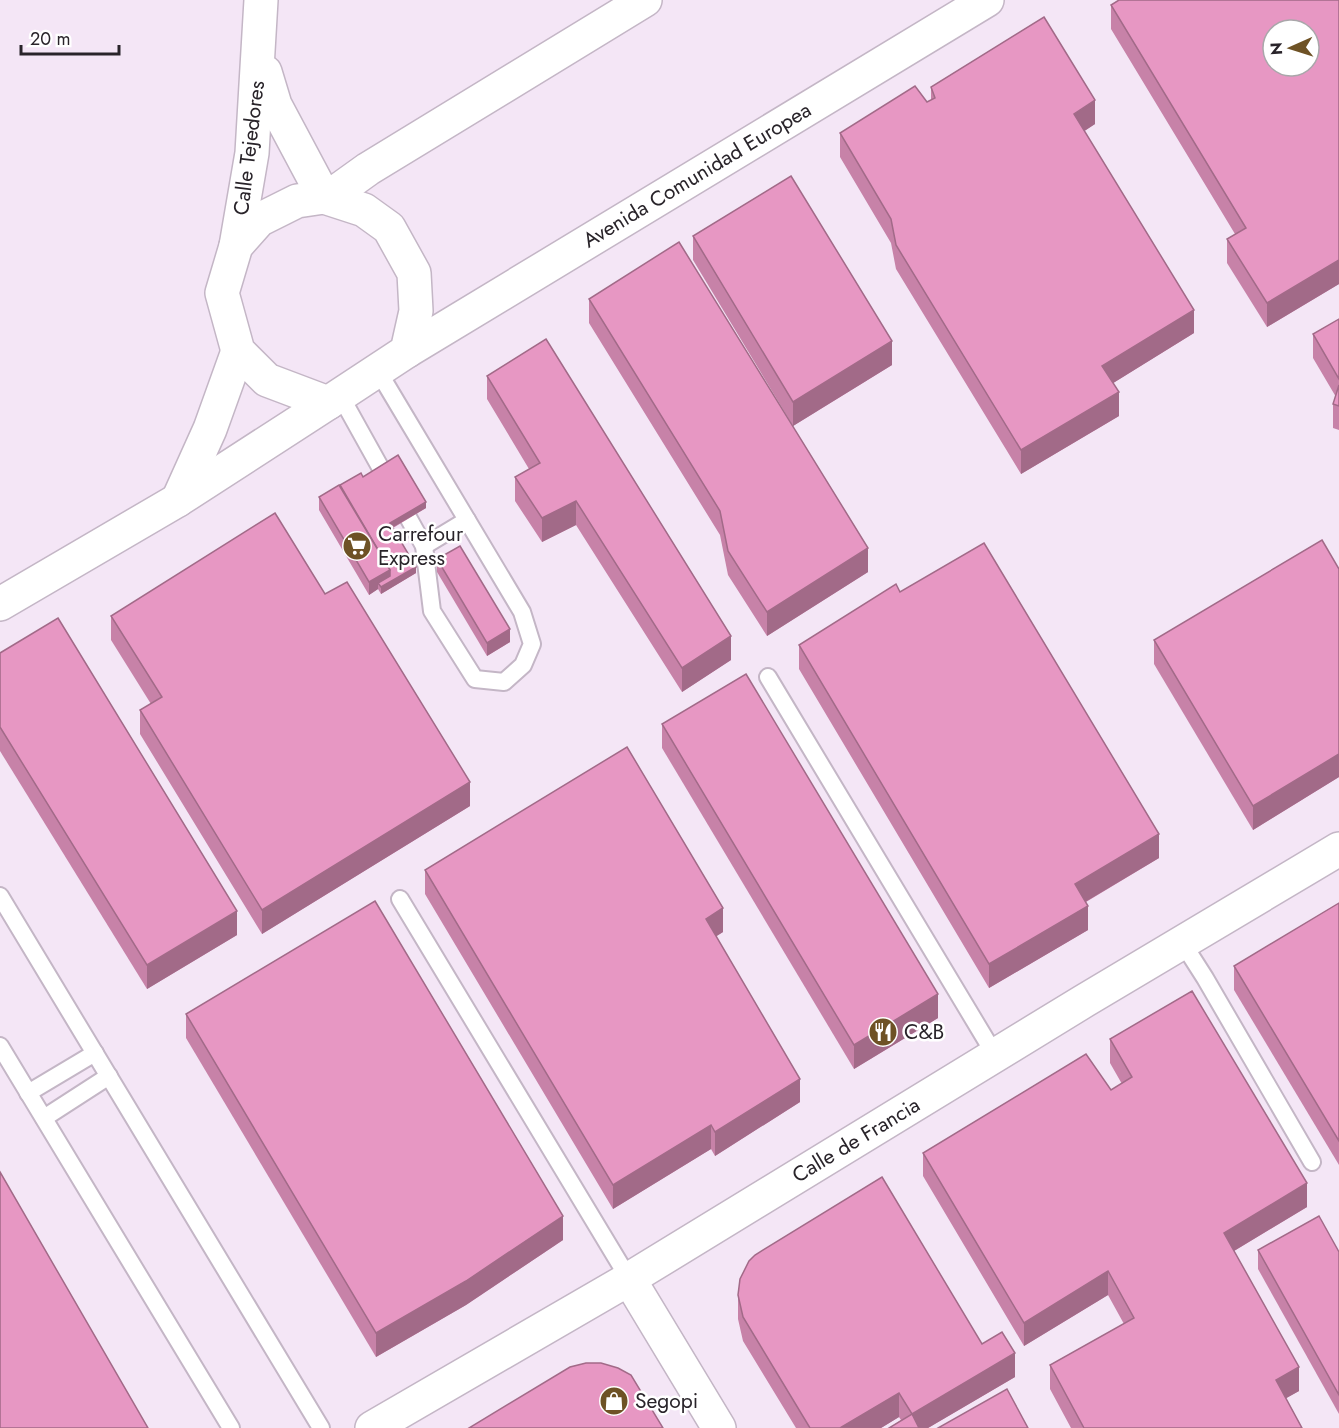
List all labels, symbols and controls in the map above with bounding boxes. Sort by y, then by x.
scale bar [21,18,118,56]
north arrow [1261,18,1321,78]
text: 20 m [30,26,70,52]
text: N [1265,42,1288,56]
street label: Calle Tejedores [226,79,272,217]
street label: Avenida Comunidad Europea [577,95,817,255]
place label: Carrefour Express [378,519,464,573]
supermarket icon: Carrefour Express [341,530,373,562]
restaurant icon: C&B [867,1016,899,1048]
place label: C&B [904,1017,944,1047]
street label: Calle de Francia [786,1090,926,1190]
shop icon: Segopi [598,1385,630,1417]
place label: Segopi [635,1386,698,1416]

